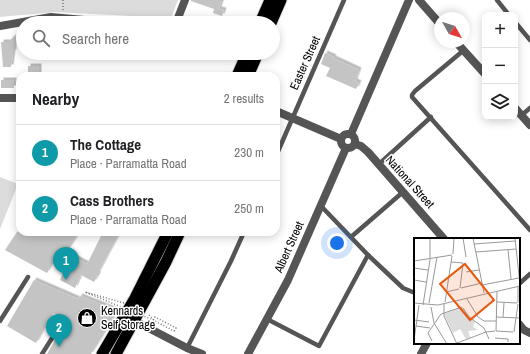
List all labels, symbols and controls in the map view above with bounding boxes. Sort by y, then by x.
north arrow [434,12,470,48]
map controls [482,12,518,120]
button: + [482,12,518,48]
search box [16,16,280,60]
icon: search [30,27,52,49]
text: Search here [62,28,129,49]
street label: Easter Street [286,33,324,92]
button: − [482,48,518,84]
button: layers [482,84,518,120]
text: Nearby [32,87,79,110]
text: 2 results [224,90,264,107]
text: The Cottage [70,134,141,155]
text: 1 [42,144,48,161]
text: 230 m [234,144,264,161]
street label: National Street [382,152,438,212]
text: Place · Parramatta Road [70,155,187,172]
text: Cass Brothers [70,190,154,211]
text: 2 [42,200,48,217]
text: 250 m [234,200,264,217]
text: Place · Parramatta Road [70,211,187,228]
street label: Albert Street [270,219,308,276]
your location [327,233,347,253]
inset map [414,238,520,344]
pin: 1 [53,247,79,280]
place label: Kennards Self Storage [101,303,155,333]
shop icon: Kennards Self Storage [76,307,98,329]
pin: 2 [46,314,72,347]

